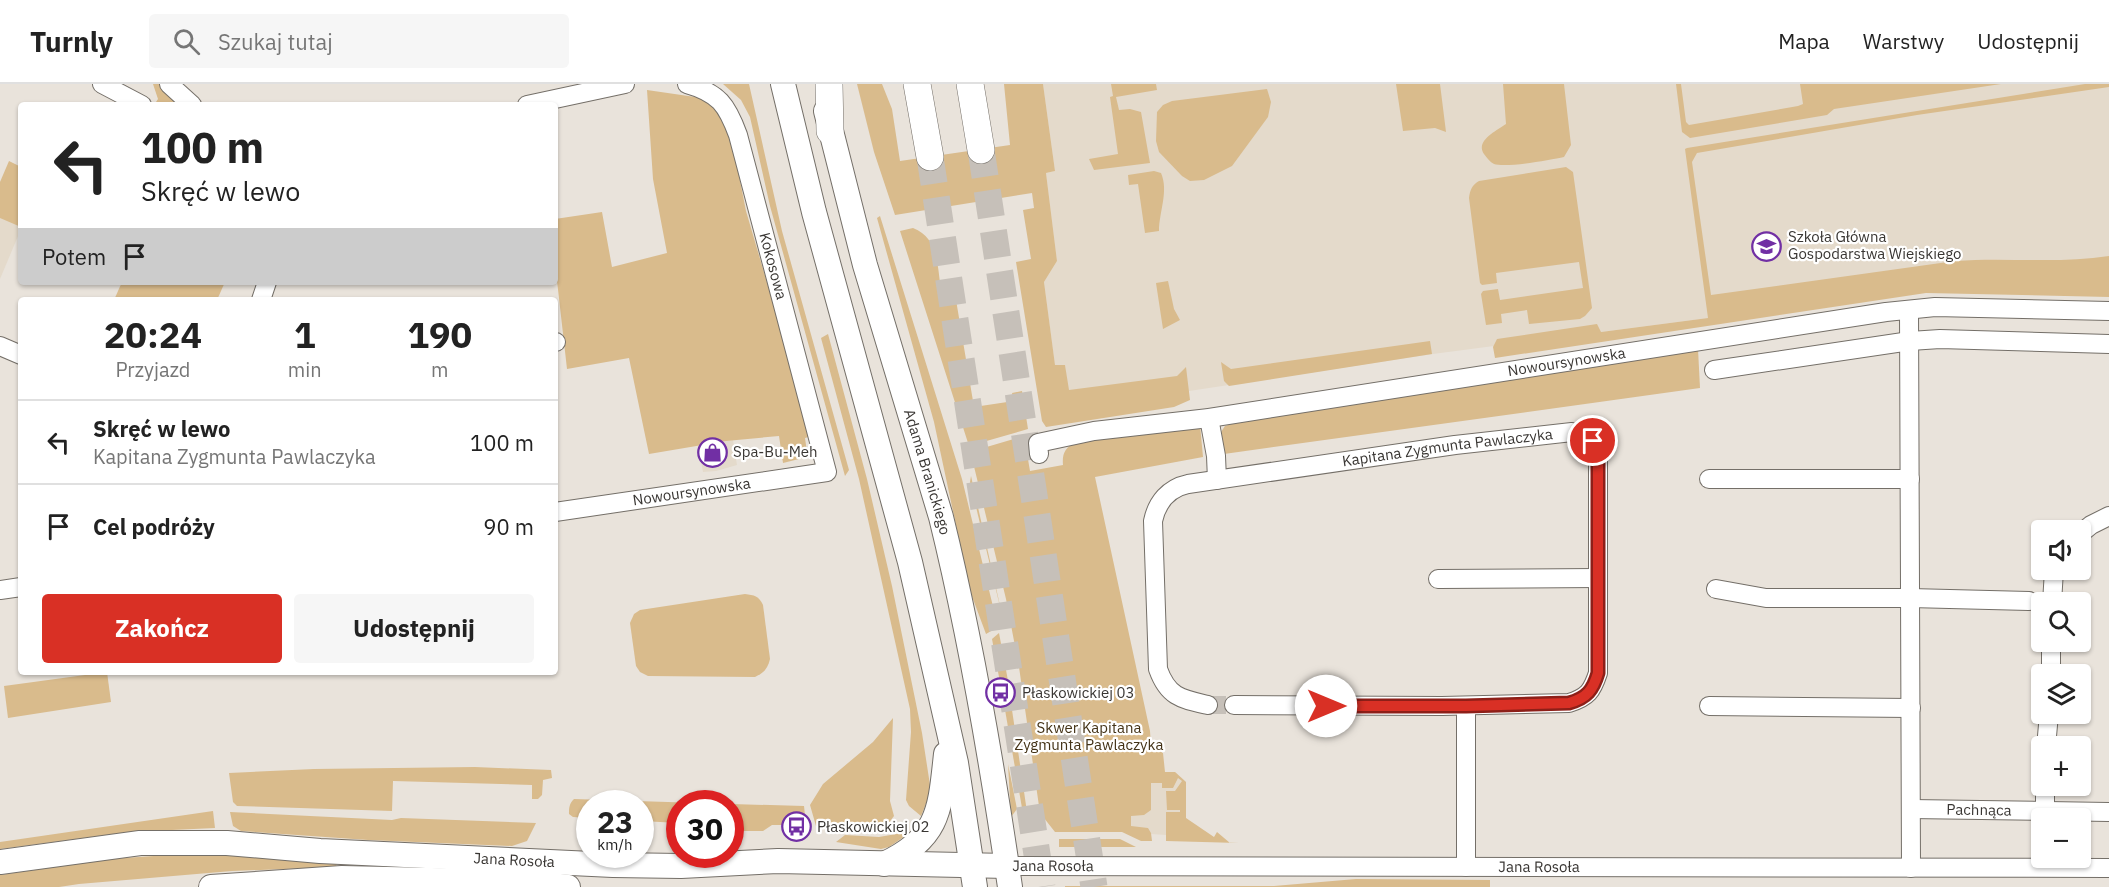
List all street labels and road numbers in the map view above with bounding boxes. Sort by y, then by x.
street label: Kokosowa [755,230,792,301]
street label: Nowoursynowska [1506,343,1627,380]
street label: Adama Branickiego [900,407,955,537]
street label: Kapitana Zygmunta Pawlaczyka [1341,424,1554,470]
street label: Nowoursynowska [631,473,752,509]
street label: Pachnąca [1946,800,2012,820]
street label: Jana Rosoła [473,848,555,871]
street label: Jana Rosoła [1012,856,1094,875]
street label: Jana Rosoła [1498,857,1580,876]

